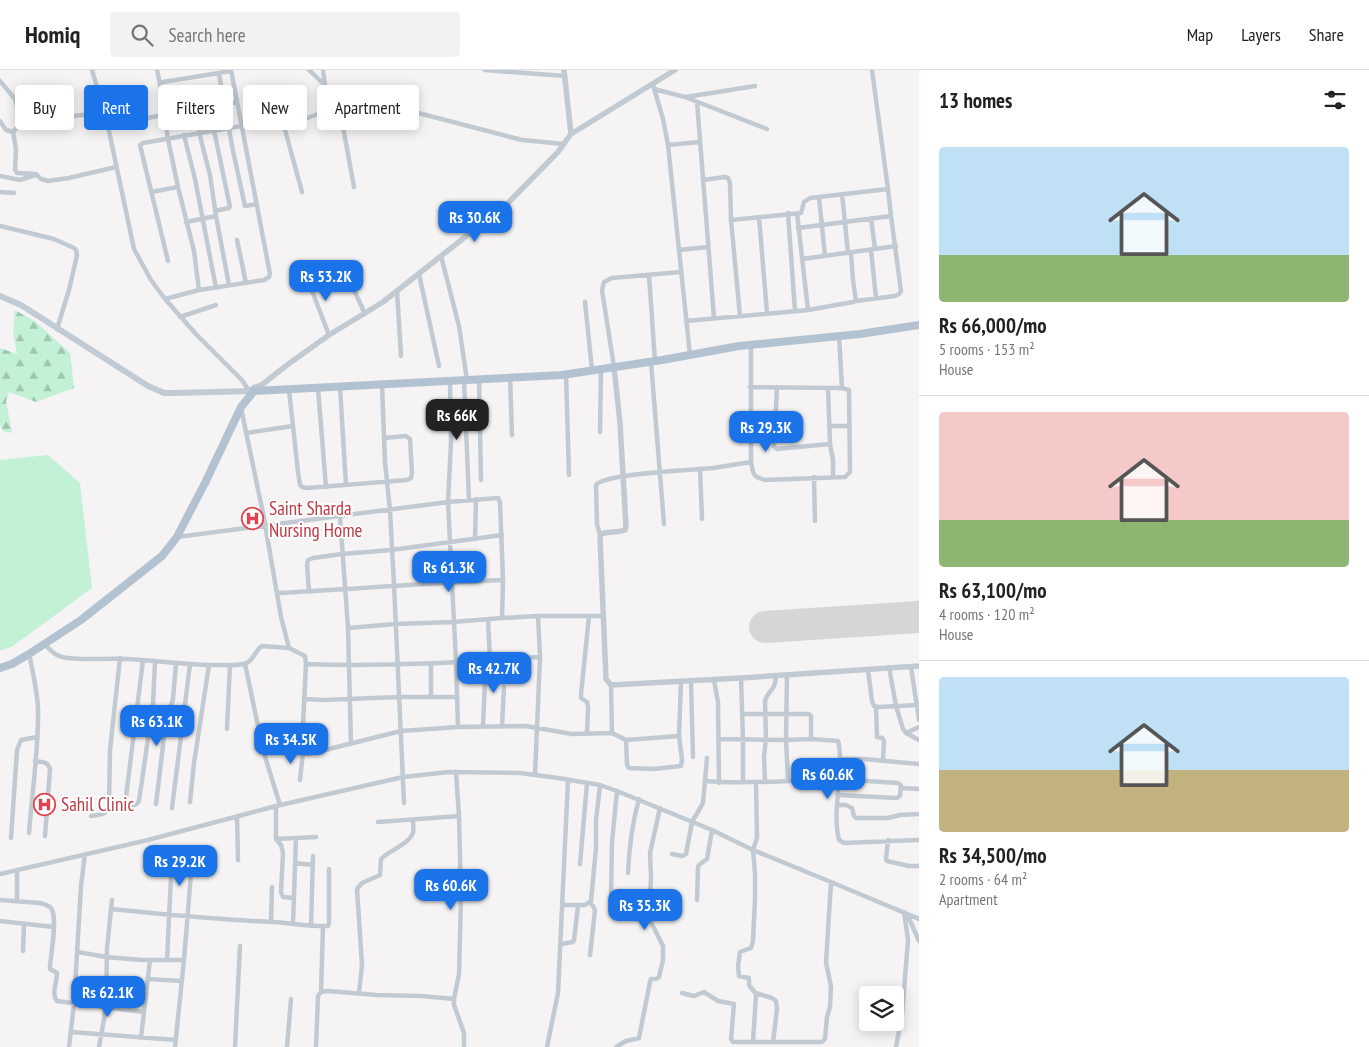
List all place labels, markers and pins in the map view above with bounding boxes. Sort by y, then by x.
pin: Rs 30.6K [423,200,527,243]
pin: Rs 53.2K [274,260,378,302]
pin: Rs 66K [416,398,498,441]
pin: Rs 29.3K [714,410,818,453]
place label: Saint Sharda Nursing Home [269,496,363,542]
hospital icon: Saint Sharda Nursing Home [241,507,265,531]
pin: Rs 61.3K [397,550,501,593]
pin: Rs 42.7K [442,652,546,694]
pin: Rs 63.1K [105,704,209,747]
pin: Rs 34.5K [239,722,343,765]
pin: Rs 60.6K [776,758,880,800]
hospital icon: Sahil Clinic [33,792,57,816]
place label: Sahil Clinic [61,792,134,816]
pin: Rs 29.2K [128,844,232,887]
pin: Rs 60.6K [399,868,503,911]
pin: Rs 35.3K [593,888,697,931]
pin: Rs 62.1K [56,976,160,1018]

